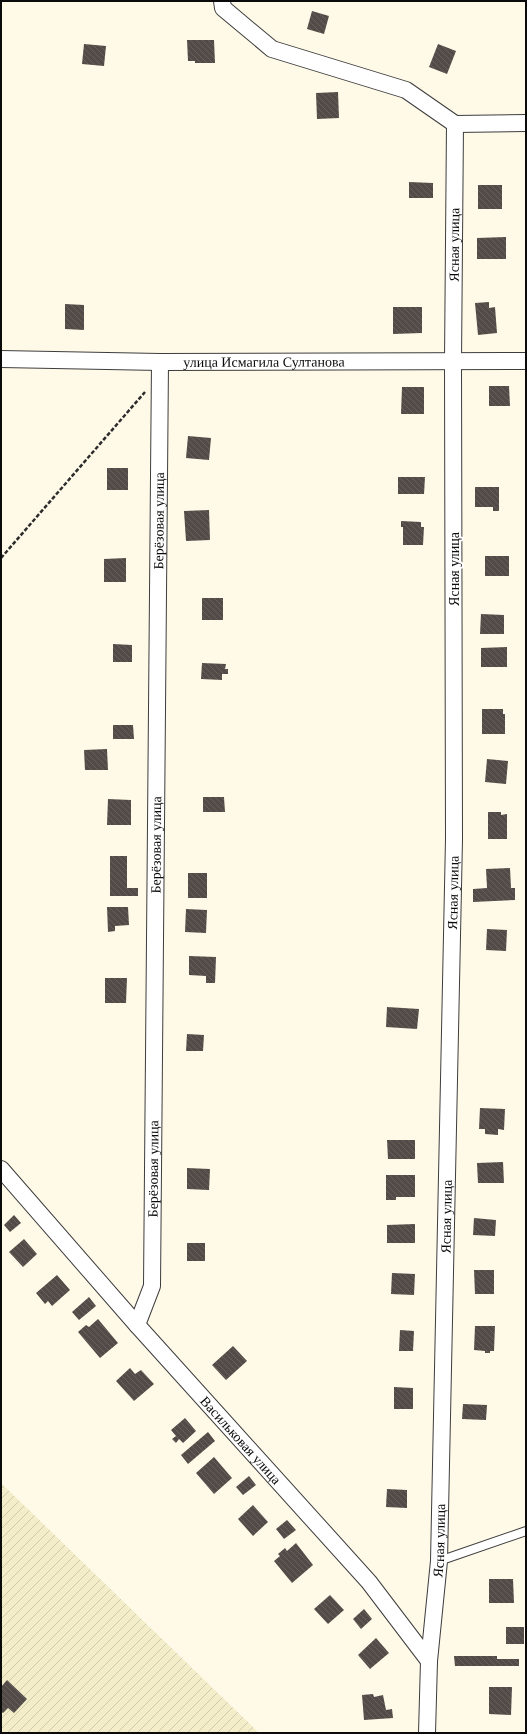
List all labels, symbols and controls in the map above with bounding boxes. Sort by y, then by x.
street label: Ясная улица [446,207,462,282]
street label: улица Исмагила Султанова [183,354,346,369]
street label: Берёзовая улица [151,471,167,569]
street label: Ясная улица [447,531,462,606]
street label: Берёзовая улица [148,795,164,893]
street label: Ясная улица [445,855,461,930]
street label: Берёзовая улица [145,1119,161,1217]
street label: Ясная улица [438,1179,454,1254]
street label: Васильковая улица [197,1393,285,1488]
street label: Ясная улица [430,1503,448,1578]

